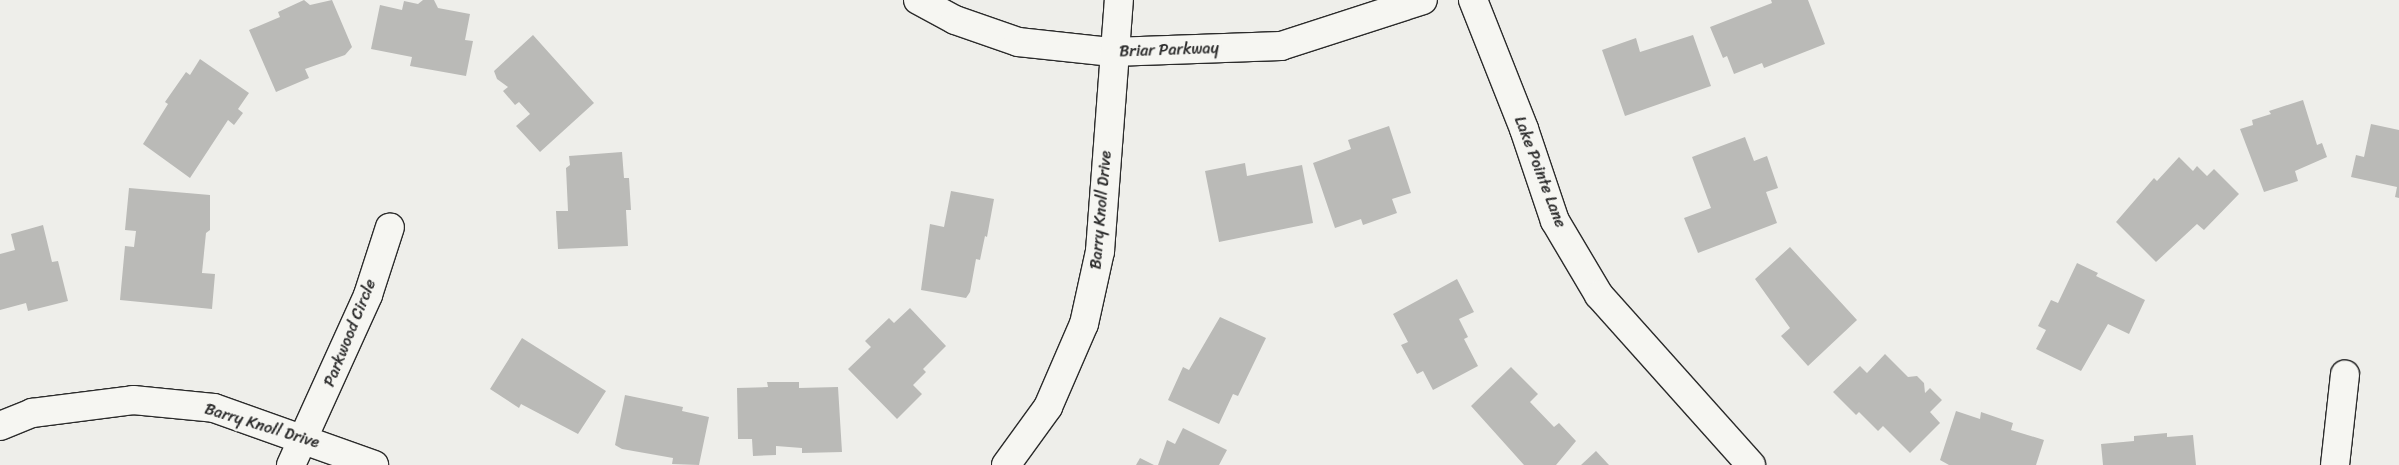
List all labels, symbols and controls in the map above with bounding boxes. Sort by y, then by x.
street label: Briar Parkway [1119,39,1219,61]
street label: Lake Pointe Lane [1510,113,1570,231]
street label: Barry Knoll Drive [1086,150,1116,270]
street label: Parkwood Circle [320,276,380,390]
street label: Barry Knoll Drive [202,399,322,453]

